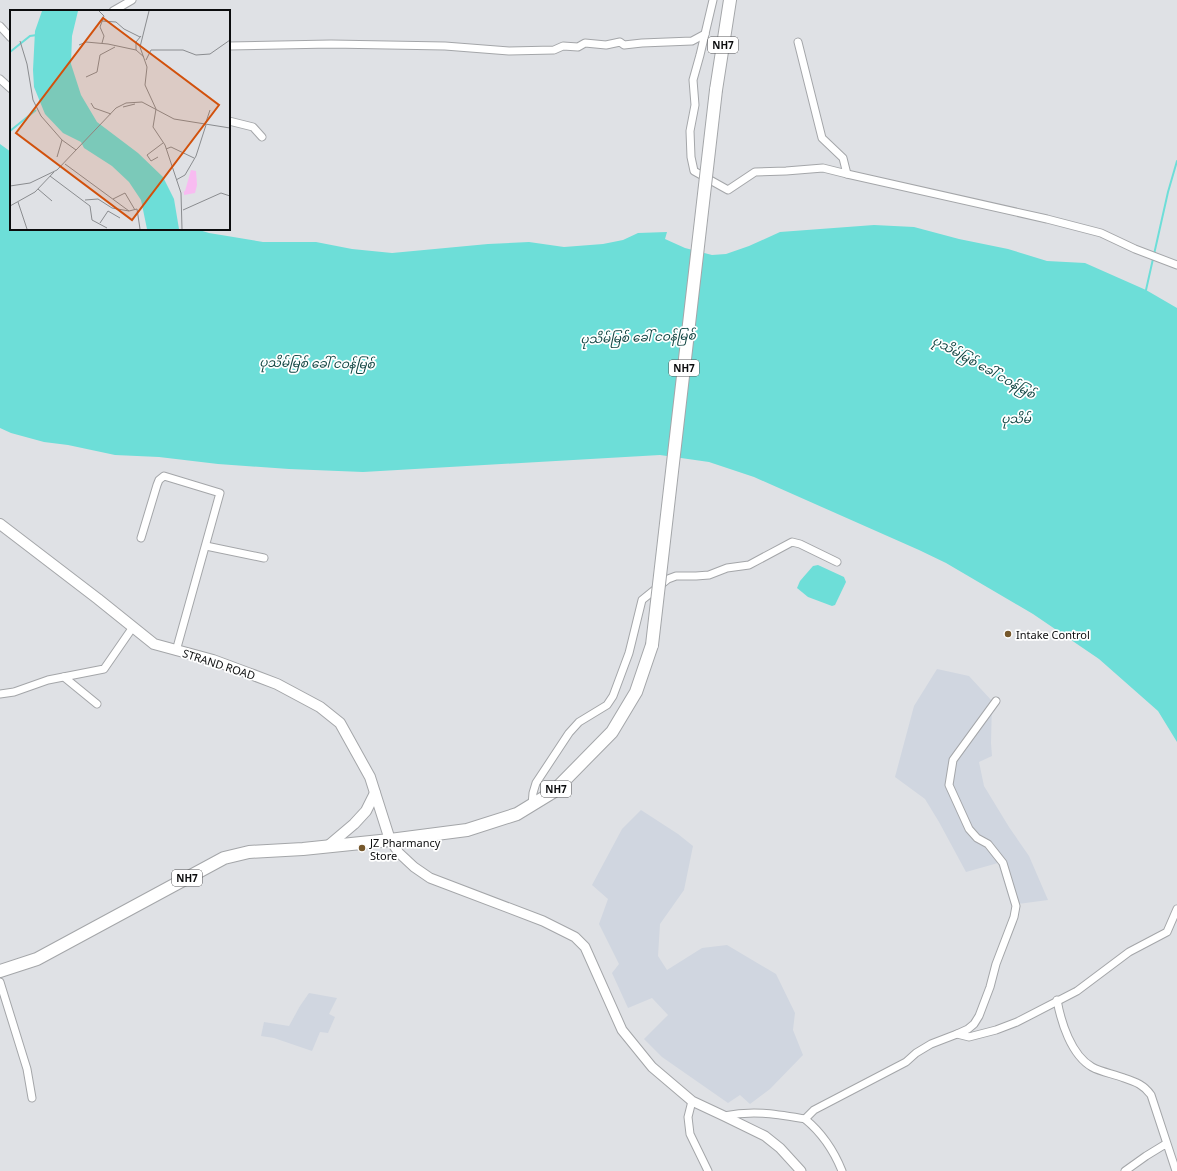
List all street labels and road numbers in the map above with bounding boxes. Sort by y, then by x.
road number: NH7 [708,37,738,53]
road number: NH7 [669,360,699,376]
street label: STRAND ROAD [181,645,257,683]
road number: NH7 [541,781,571,797]
road number: NH7 [172,870,202,886]

